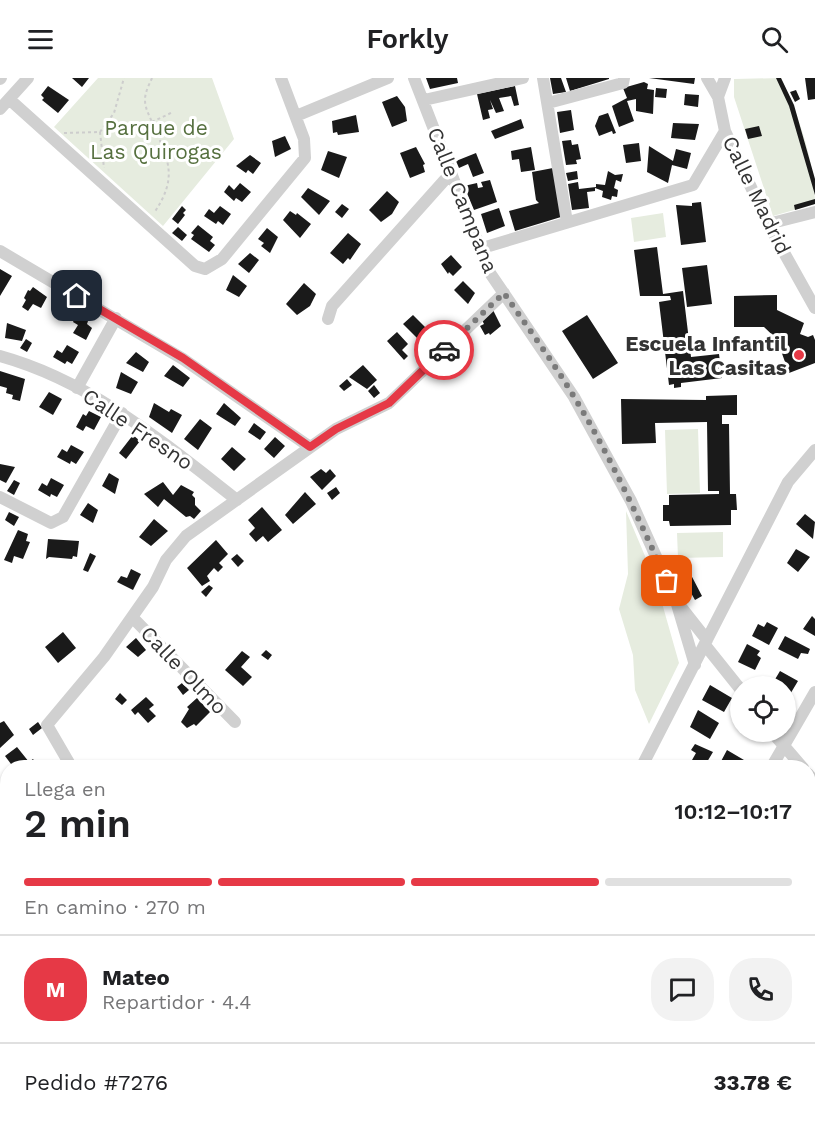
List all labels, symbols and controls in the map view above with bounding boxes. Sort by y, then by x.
icon: menu [24,23,57,56]
text: Forkly [367,23,448,55]
icon: search [758,23,791,56]
park label: Parque de Las Quirogas [90,115,222,164]
street label: Calle Campana [422,124,504,276]
street label: Calle Madrid [718,132,796,258]
pin [51,270,102,321]
icon: home [60,279,93,312]
courier [414,320,474,380]
place label: Escuela Infantil Las Casitas [625,331,787,380]
icon: car [428,334,461,367]
marker: Escuela Infantil Las Casitas [792,348,806,362]
street label: Calle Fresno [78,383,198,475]
pin [641,555,692,606]
icon: bag [650,564,683,597]
street label: Calle Olmo [136,621,232,719]
map controls [730,676,796,742]
button: locate [730,676,796,742]
text: Llega en [24,777,106,801]
text: 10:12–10:17 [674,799,792,824]
text: 2 min [24,801,131,846]
text: En camino · 270 m [24,895,206,919]
button: chat [651,958,714,1021]
button: phone [729,958,792,1021]
text: Mateo [102,965,170,990]
text: M [45,977,66,1002]
text: Repartidor · 4.4 [102,990,251,1014]
text: Pedido #7276 [24,1070,168,1095]
text: 33.78 € [714,1070,792,1095]

